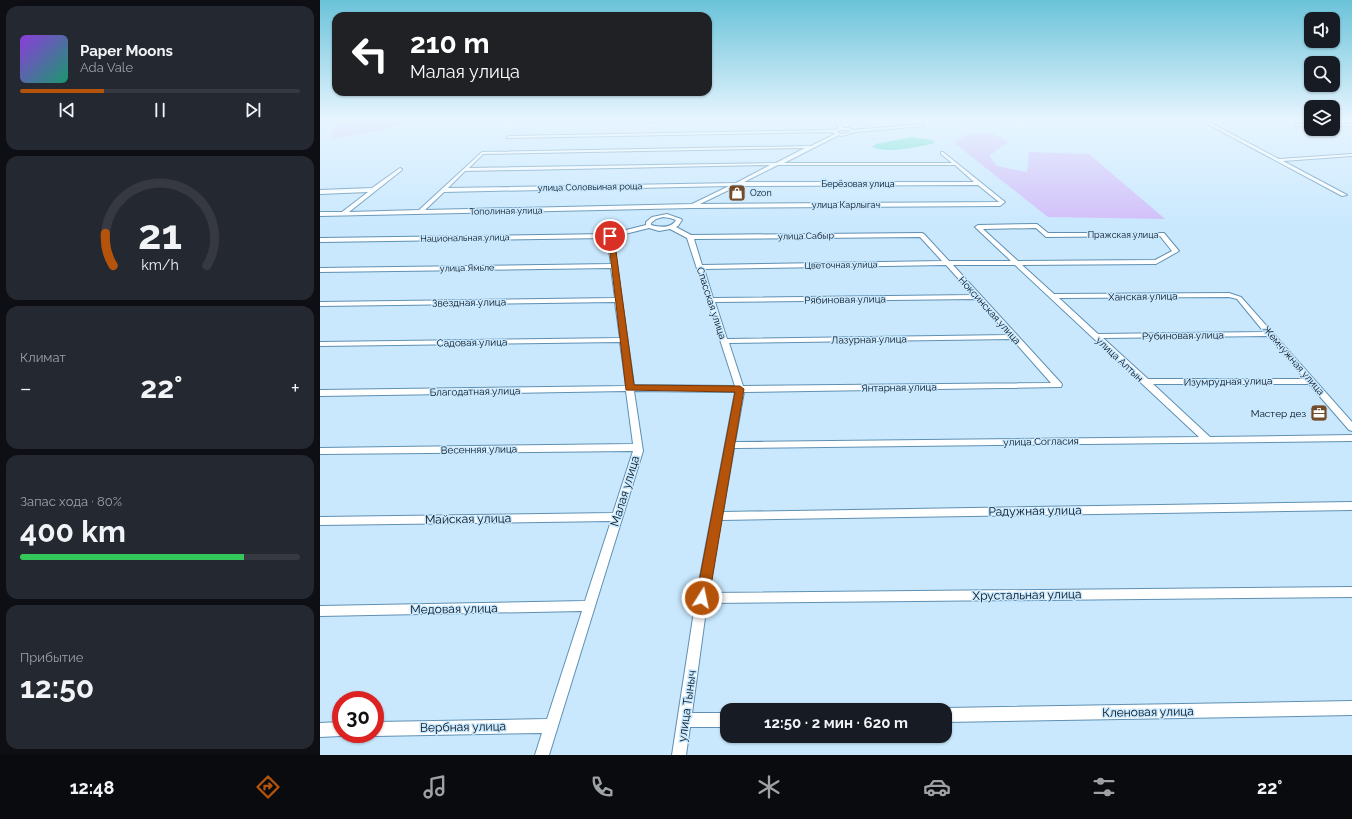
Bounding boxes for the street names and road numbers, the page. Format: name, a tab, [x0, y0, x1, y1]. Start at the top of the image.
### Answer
street label: Берёзовая улица	[821, 179, 895, 189]
street label: улица Соловьиная роща	[538, 181, 642, 193]
street label: улица Карлыгач	[812, 200, 880, 210]
street label: Тополиная улица	[469, 205, 543, 217]
street label: Пражская улица	[1088, 230, 1158, 240]
street label: улица Сабыр	[778, 231, 835, 241]
street label: Национальная улица	[420, 232, 510, 244]
street label: Цветочная улица	[804, 259, 878, 271]
street label: улица Ямьле	[440, 263, 495, 273]
street label: Спасская улица	[695, 266, 728, 341]
street label: Ноксинская улица	[956, 274, 1023, 346]
street label: Ханская улица	[1108, 290, 1178, 303]
street label: Рябиновая улица	[804, 293, 886, 306]
street label: Звёздная улица	[432, 296, 506, 309]
street label: Жемчужная улица	[1261, 324, 1327, 397]
street label: Рубиновая улица	[1142, 329, 1224, 342]
street label: Лазурная улица	[831, 333, 907, 346]
street label: улица Алтын	[1094, 335, 1146, 384]
street label: Садовая улица	[437, 336, 507, 349]
street label: Изумрудная улица	[1183, 375, 1273, 388]
street label: Янтарная улица	[861, 381, 937, 394]
street label: Благодатная улица	[430, 385, 520, 398]
street label: улица Согласия	[1003, 435, 1079, 448]
street label: Весенняя улица	[441, 443, 517, 456]
street label: Малая улица	[608, 454, 642, 528]
street label: Радужная улица	[988, 503, 1082, 519]
street label: Майская улица	[425, 511, 511, 527]
street label: Хрустальная улица	[972, 587, 1082, 603]
street label: Медовая улица	[410, 601, 498, 617]
street label: улица Тыныч	[675, 669, 699, 743]
street label: Кленовая улица	[1102, 704, 1194, 720]
street label: Вербная улица	[420, 719, 506, 735]

